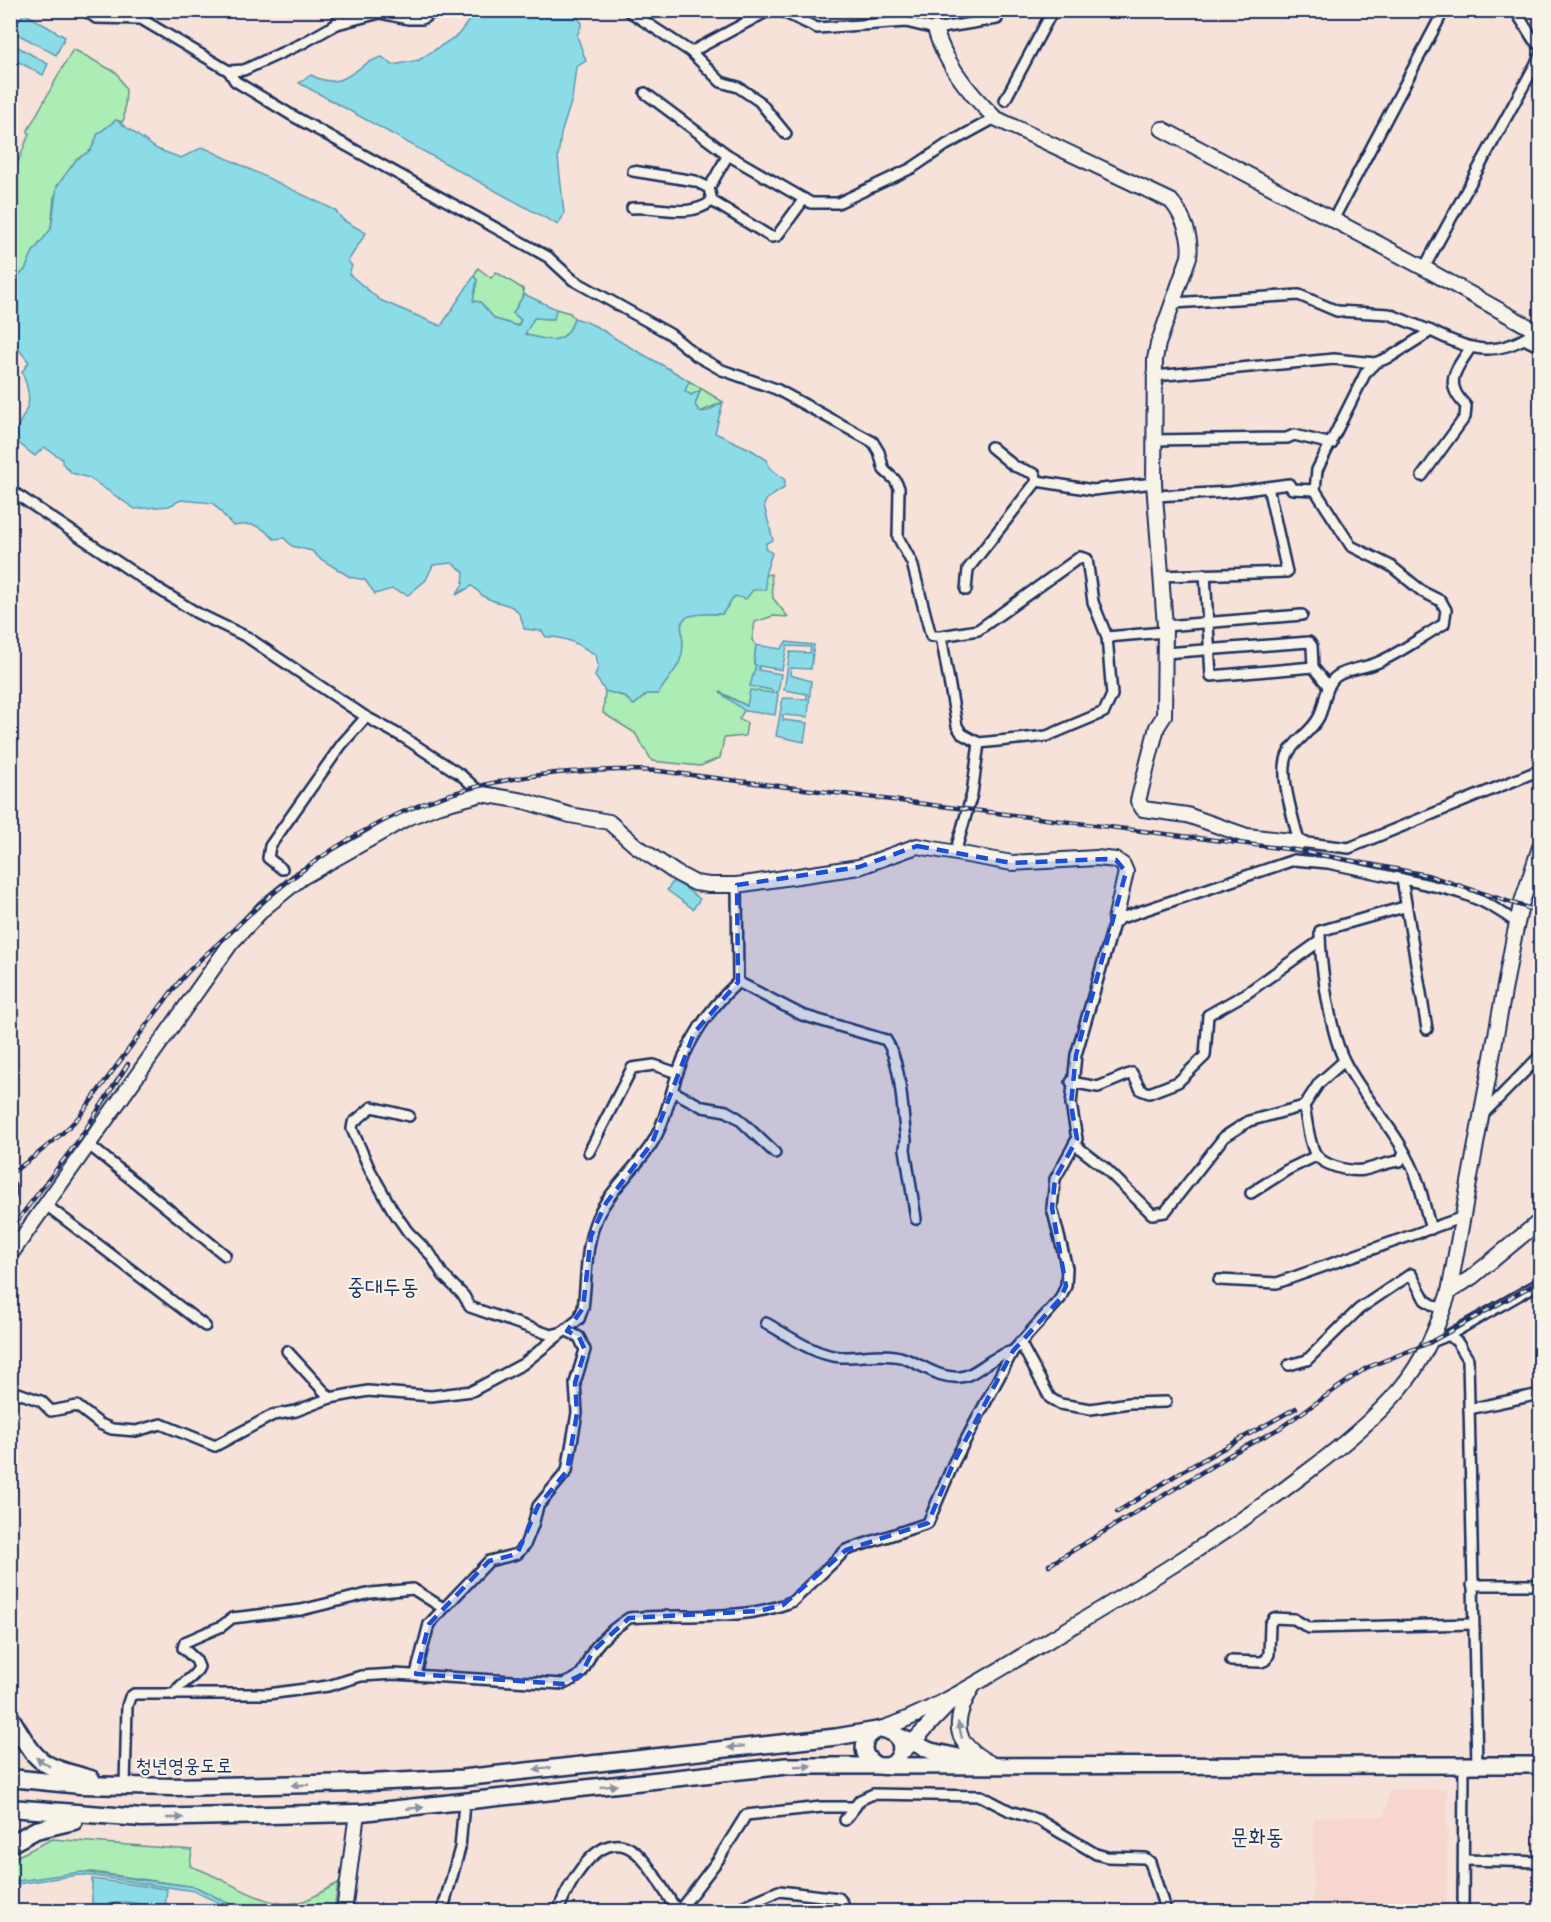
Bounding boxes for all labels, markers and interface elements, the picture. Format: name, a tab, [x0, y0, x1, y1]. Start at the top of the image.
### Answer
district label: 중대두동	[348, 1274, 418, 1305]
one-way arrow	[955, 1720, 964, 1739]
one-way arrow	[727, 1742, 746, 1752]
street label: 청년영웅도로	[136, 1754, 232, 1782]
one-way arrow	[35, 1757, 51, 1768]
one-way arrow	[793, 1761, 812, 1771]
one-way arrow	[533, 1764, 552, 1773]
one-way arrow	[290, 1781, 309, 1790]
one-way arrow	[600, 1781, 619, 1791]
one-way arrow	[406, 1803, 425, 1813]
one-way arrow	[165, 1813, 184, 1823]
district label: 문화동	[1230, 1824, 1284, 1855]

